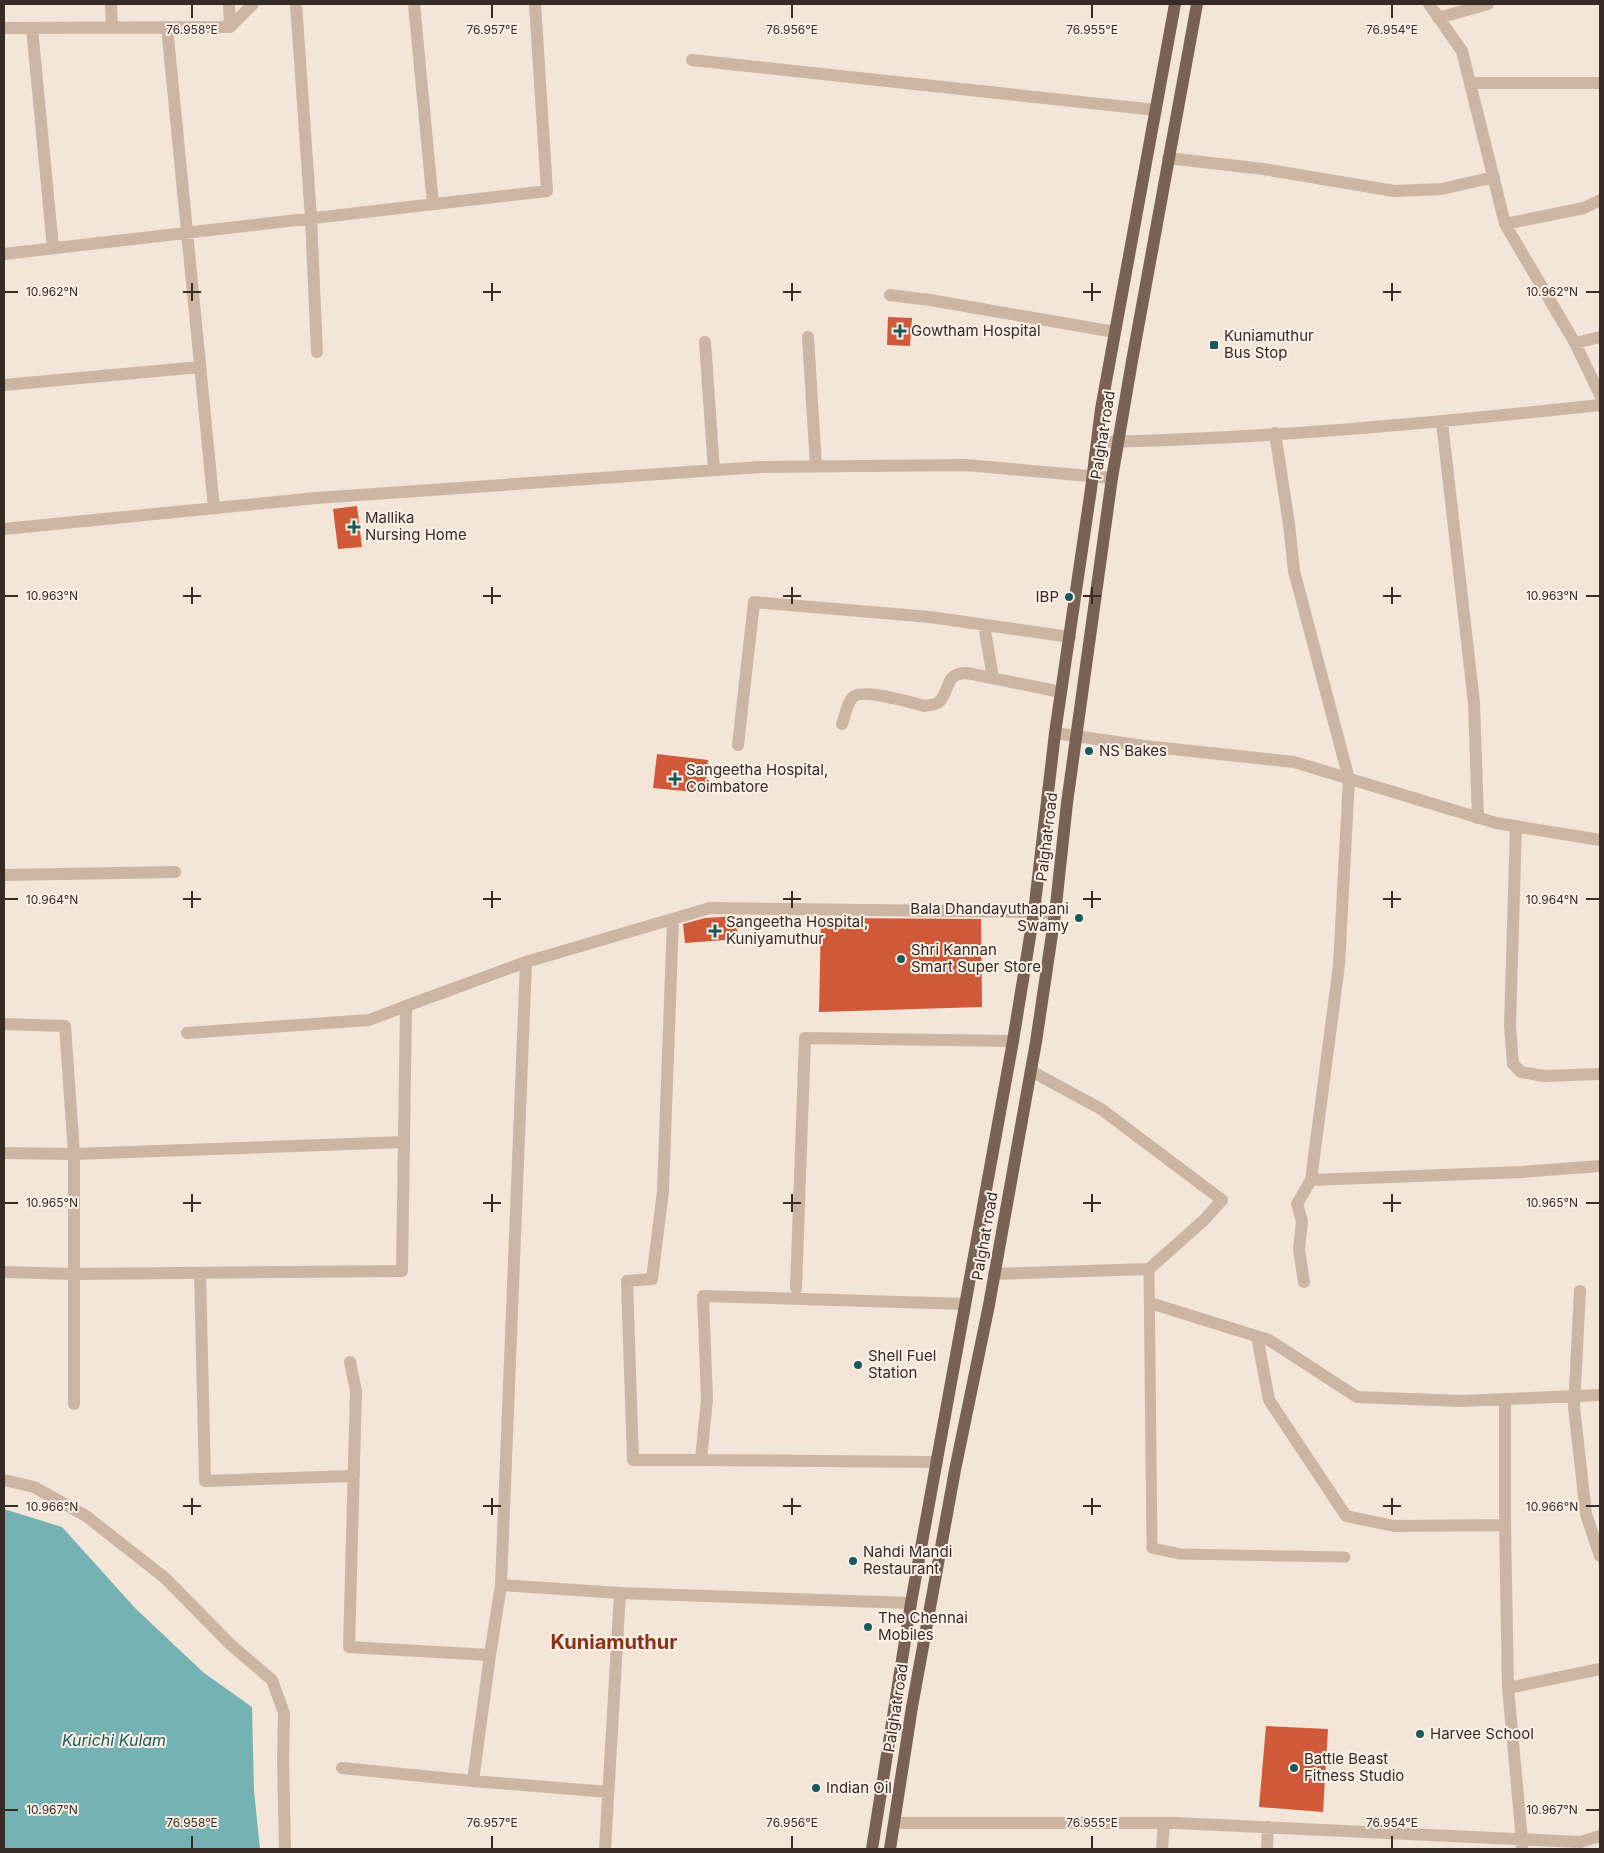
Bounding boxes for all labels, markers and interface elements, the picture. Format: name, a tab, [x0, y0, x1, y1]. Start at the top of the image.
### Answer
text: 76.958°E	[166, 22, 218, 37]
text: 76.957°E	[466, 22, 518, 37]
text: 76.956°E	[766, 22, 818, 37]
text: 76.955°E	[1066, 22, 1118, 37]
text: 76.954°E	[1366, 22, 1418, 37]
text: 10.962°N	[26, 284, 78, 299]
text: 10.962°N	[1526, 284, 1578, 299]
place label: Gowtham Hospital	[911, 321, 1041, 340]
marker: Gowtham Hospital	[893, 324, 907, 338]
place label: Kuniamuthur Bus Stop	[1224, 326, 1314, 362]
marker: Kuniamuthur Bus Stop	[1208, 339, 1220, 351]
street label: Palghat road	[1086, 389, 1119, 481]
place label: Mallika Nursing Home	[365, 508, 467, 544]
marker: Mallika Nursing Home	[347, 520, 361, 534]
place label: IBP	[1036, 587, 1059, 606]
text: 10.963°N	[26, 588, 78, 603]
text: 10.963°N	[1526, 588, 1578, 603]
marker: IBP	[1063, 591, 1075, 603]
place label: NS Bakes	[1099, 741, 1167, 760]
marker: NS Bakes	[1083, 745, 1095, 757]
place label: Sangeetha Hospital, Coimbatore	[686, 760, 828, 796]
marker: Sangeetha Hospital, Coimbatore	[668, 772, 682, 786]
street label: Palghat road	[1032, 791, 1061, 882]
text: 10.964°N	[26, 892, 78, 907]
text: 10.964°N	[1526, 892, 1578, 907]
place label: Bala Dhandayuthapani Swamy	[910, 899, 1070, 935]
place label: Sangeetha Hospital, Kuniyamuthur	[726, 912, 868, 948]
marker: Bala Dhandayuthapani Swamy	[1073, 912, 1085, 924]
marker: Sangeetha Hospital, Kuniyamuthur	[708, 924, 722, 938]
place label: Shri Kannan Smart Super Store	[911, 940, 1041, 976]
marker: Shri Kannan Smart Super Store	[895, 953, 907, 965]
street label: Palghat road	[967, 1190, 1002, 1282]
text: 10.965°N	[26, 1195, 78, 1210]
text: 10.965°N	[1526, 1195, 1578, 1210]
place label: Shell Fuel Station	[868, 1346, 936, 1382]
marker: Shell Fuel Station	[852, 1359, 864, 1371]
text: 10.966°N	[26, 1499, 78, 1514]
text: 10.966°N	[1526, 1499, 1578, 1514]
place label: Nahdi Mandi Restaurant	[863, 1542, 952, 1578]
marker: Nahdi Mandi Restaurant	[847, 1555, 859, 1567]
place label: The Chennai Mobiles	[878, 1608, 968, 1644]
marker: The Chennai Mobiles	[862, 1621, 874, 1633]
district label: Kuniamuthur	[551, 1630, 677, 1654]
street label: Palghat road	[879, 1662, 912, 1754]
place label: Harvee School	[1430, 1724, 1534, 1743]
marker: Harvee School	[1414, 1728, 1426, 1740]
water label: Kurichi Kulam	[62, 1730, 166, 1750]
place label: Battle Beast Fitness Studio	[1304, 1749, 1404, 1785]
marker: Battle Beast Fitness Studio	[1288, 1762, 1300, 1774]
place label: Indian Oil	[826, 1778, 892, 1797]
marker: Indian Oil	[810, 1782, 822, 1794]
text: 10.967°N	[26, 1802, 78, 1817]
text: 10.967°N	[1526, 1802, 1578, 1817]
text: 76.958°E	[166, 1815, 218, 1830]
text: 76.957°E	[466, 1815, 518, 1830]
text: 76.956°E	[766, 1815, 818, 1830]
text: 76.955°E	[1066, 1815, 1118, 1830]
text: 76.954°E	[1366, 1815, 1418, 1830]

